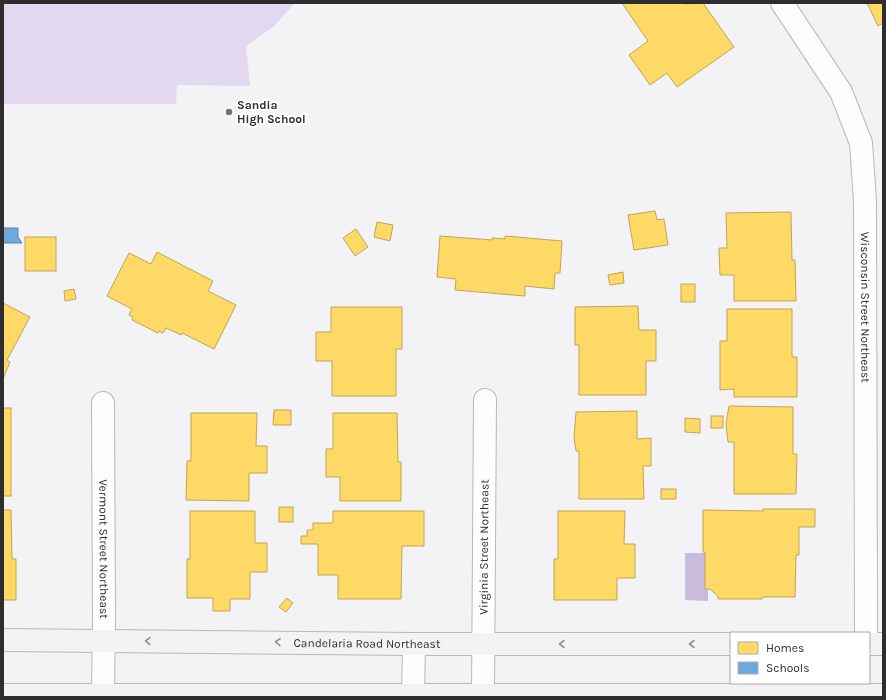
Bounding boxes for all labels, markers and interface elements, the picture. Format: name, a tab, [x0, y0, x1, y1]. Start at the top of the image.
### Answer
place label: Sandia High School	[237, 98, 306, 126]
marker: Sandia High School	[224, 107, 234, 117]
street label: Wisconsin Street Northeast	[858, 232, 872, 383]
street label: Vermont Street Northeast	[96, 479, 111, 619]
street label: Virginia Street Northeast	[477, 479, 491, 615]
legend	[730, 632, 870, 684]
street label: Candelaria Road Northeast	[293, 636, 441, 651]
one-way arrow	[145, 637, 151, 645]
one-way arrow	[275, 638, 281, 646]
one-way arrow	[559, 640, 565, 648]
one-way arrow	[689, 640, 695, 648]
text: Homes	[766, 641, 804, 655]
text: Schools	[766, 661, 809, 675]

